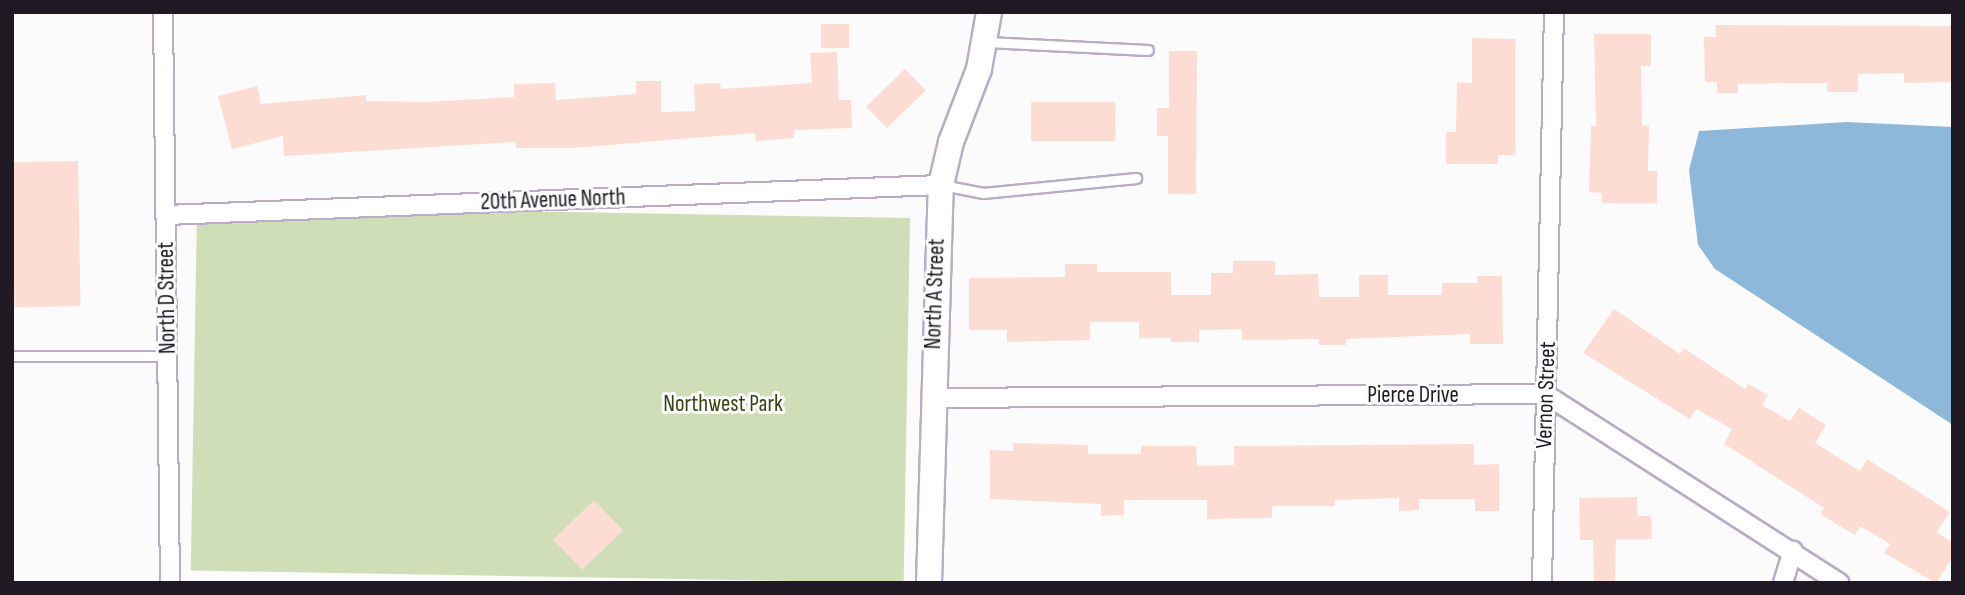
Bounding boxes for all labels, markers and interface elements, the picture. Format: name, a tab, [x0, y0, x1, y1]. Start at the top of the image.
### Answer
street label: 20th Avenue North	[480, 184, 626, 216]
street label: North A Street	[919, 238, 951, 350]
street label: North D Street	[152, 242, 182, 354]
street label: Vernon Street	[1530, 341, 1562, 449]
street label: Pierce Drive	[1367, 381, 1459, 409]
park label: Northwest Park	[663, 390, 783, 418]

